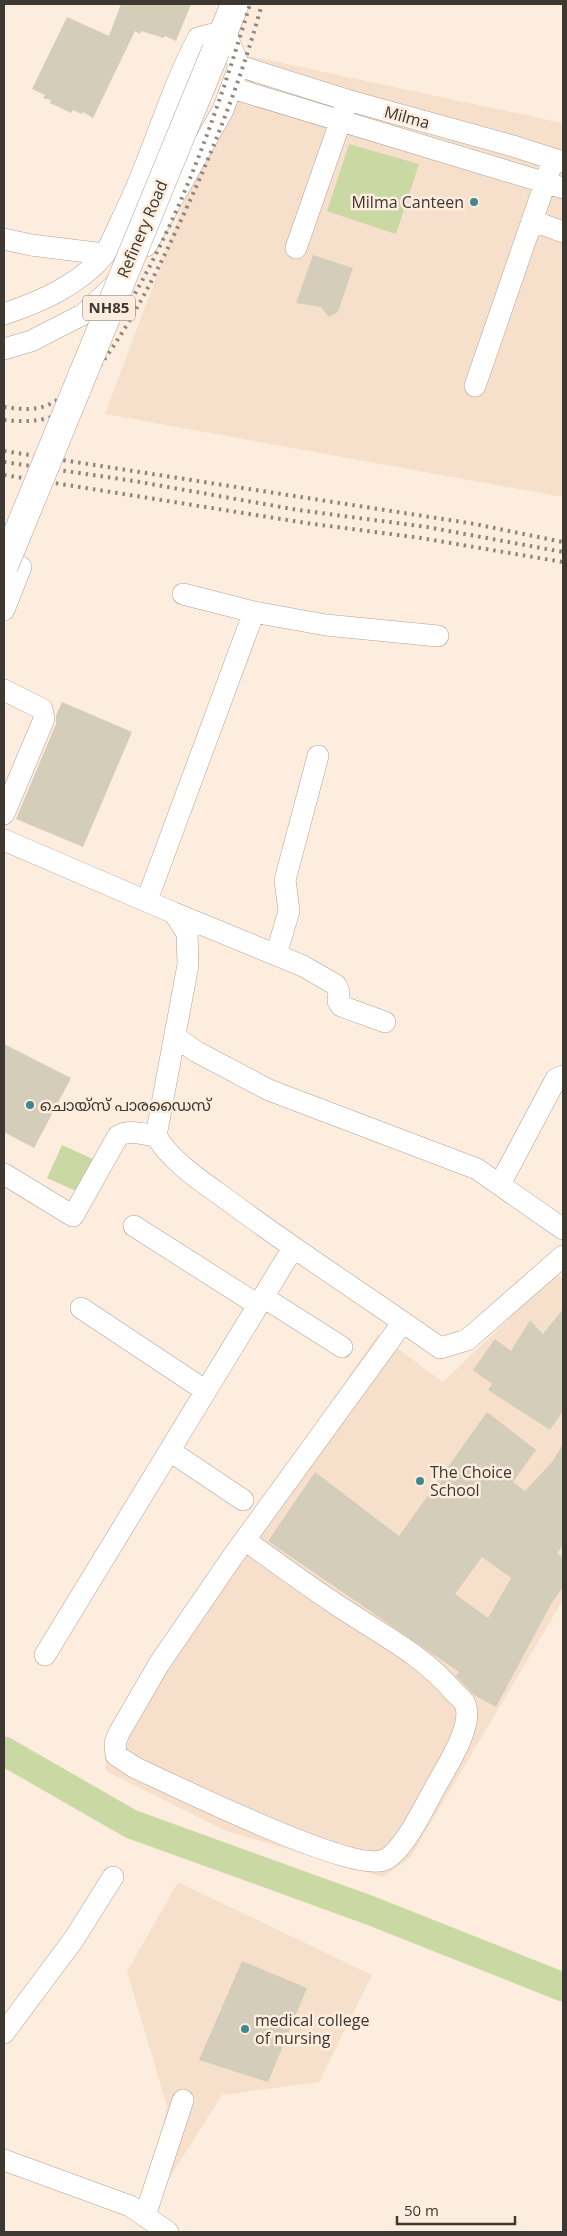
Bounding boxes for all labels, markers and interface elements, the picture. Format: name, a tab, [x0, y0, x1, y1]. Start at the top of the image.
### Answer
street label: Milma	[382, 100, 432, 134]
street label: Refinery Road	[112, 177, 172, 281]
place label: Milma Canteen	[351, 191, 464, 213]
marker: Milma Canteen	[468, 196, 480, 208]
road number: NH85	[83, 296, 135, 320]
place label: ചൊയ്സ് പാരഡൈസ്	[40, 1094, 213, 1116]
marker: ചൊയ്സ് പാരഡൈസ്	[24, 1099, 36, 1111]
place label: The Choice School	[430, 1461, 512, 1501]
marker: The Choice School	[414, 1475, 426, 1487]
place label: medical college of nursing	[255, 2009, 369, 2049]
marker: medical college of nursing	[239, 2023, 251, 2035]
scale bar	[397, 2194, 514, 2226]
text: 50 m	[404, 2200, 439, 2220]

